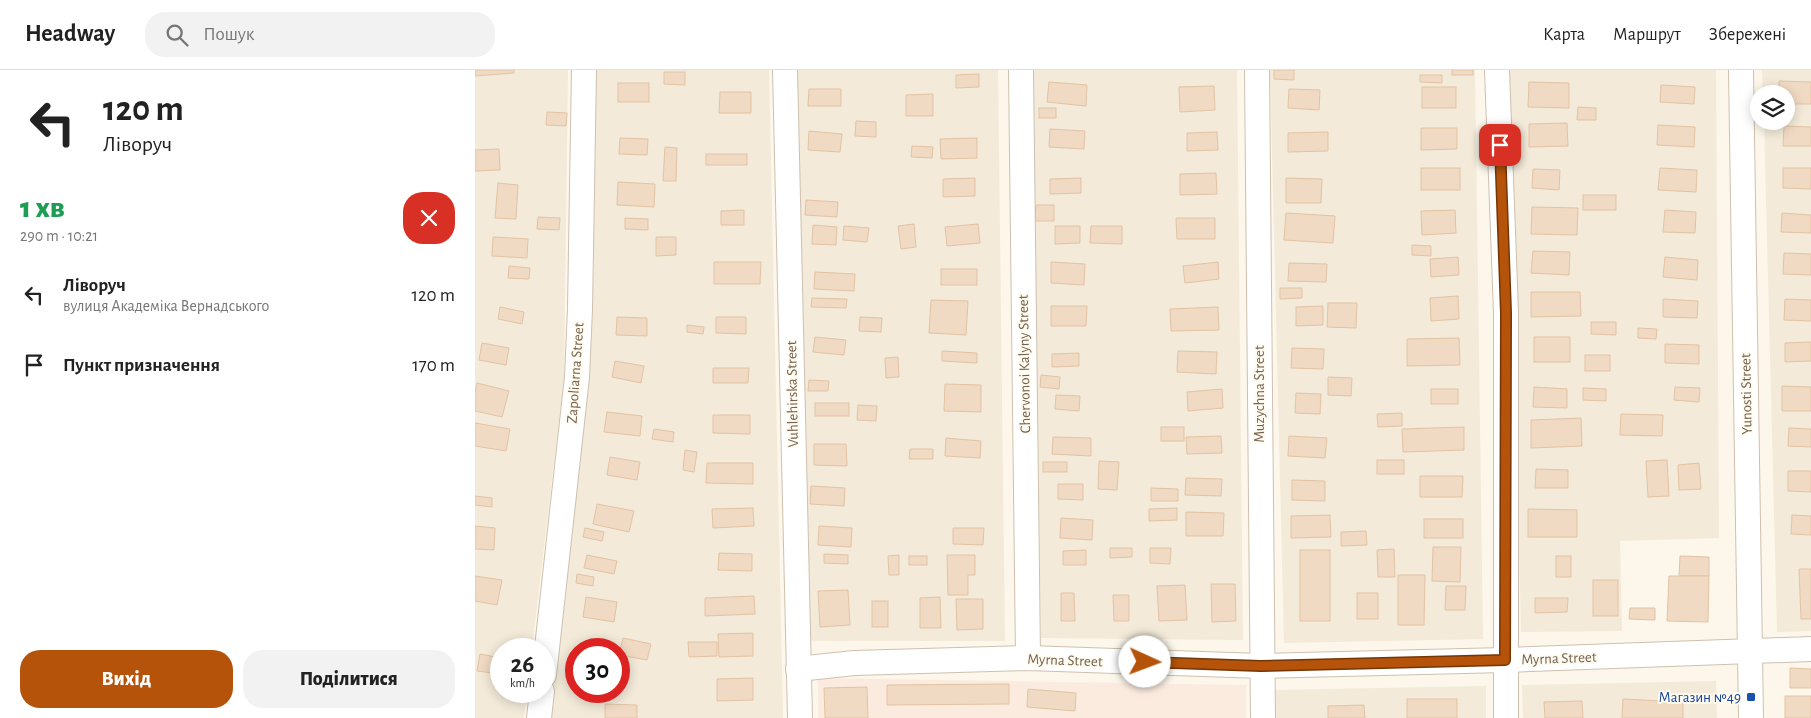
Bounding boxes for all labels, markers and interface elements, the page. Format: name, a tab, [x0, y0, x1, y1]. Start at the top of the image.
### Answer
search box	[145, 12, 495, 57]
icon: search	[163, 21, 191, 49]
text: Headway	[25, 22, 115, 46]
text: Пошук	[203, 25, 255, 44]
text: Карта	[1543, 26, 1585, 44]
text: Маршрут	[1613, 26, 1681, 44]
text: Збережені	[1709, 26, 1786, 44]
map controls	[1750, 85, 1795, 130]
button: layers	[1750, 85, 1795, 130]
icon: left	[20, 90, 85, 155]
text: 120 m	[103, 92, 184, 127]
pin	[1479, 124, 1521, 166]
icon: arrive	[1486, 131, 1514, 159]
text: Ліворуч	[103, 133, 172, 155]
button: close	[403, 192, 455, 244]
text: 1 хв	[20, 193, 65, 223]
text: 290 m · 10:21	[20, 228, 98, 244]
text: Ліворуч	[63, 276, 126, 295]
icon: left	[20, 281, 48, 309]
text: 120 m	[411, 286, 455, 305]
street label: Chervonoi Kalyny Street	[1016, 294, 1033, 434]
text: вулиця Академіка Вернадського	[63, 298, 269, 314]
street label: Zapoliarna Street	[564, 322, 587, 424]
street label: Vuhlehirska Street	[784, 340, 801, 448]
street label: Muzychna Street	[1252, 345, 1267, 443]
icon: arrive	[20, 351, 48, 379]
street label: Yunosti Street	[1738, 353, 1755, 435]
text: Пункт призначення	[63, 356, 220, 375]
text: 170 m	[412, 356, 455, 375]
position arrow	[1118, 635, 1170, 687]
speed limit sign: 30	[565, 638, 630, 703]
button: Вихід	[20, 650, 233, 708]
button: Поділитися	[243, 650, 455, 708]
street label: Myrna Street	[1521, 650, 1597, 667]
text: 26	[511, 652, 534, 677]
street label: Myrna Street	[1027, 652, 1103, 669]
text: km/h	[510, 677, 535, 689]
place label: Магазин №49	[1659, 690, 1741, 705]
marker: Магазин №49	[1745, 691, 1757, 703]

